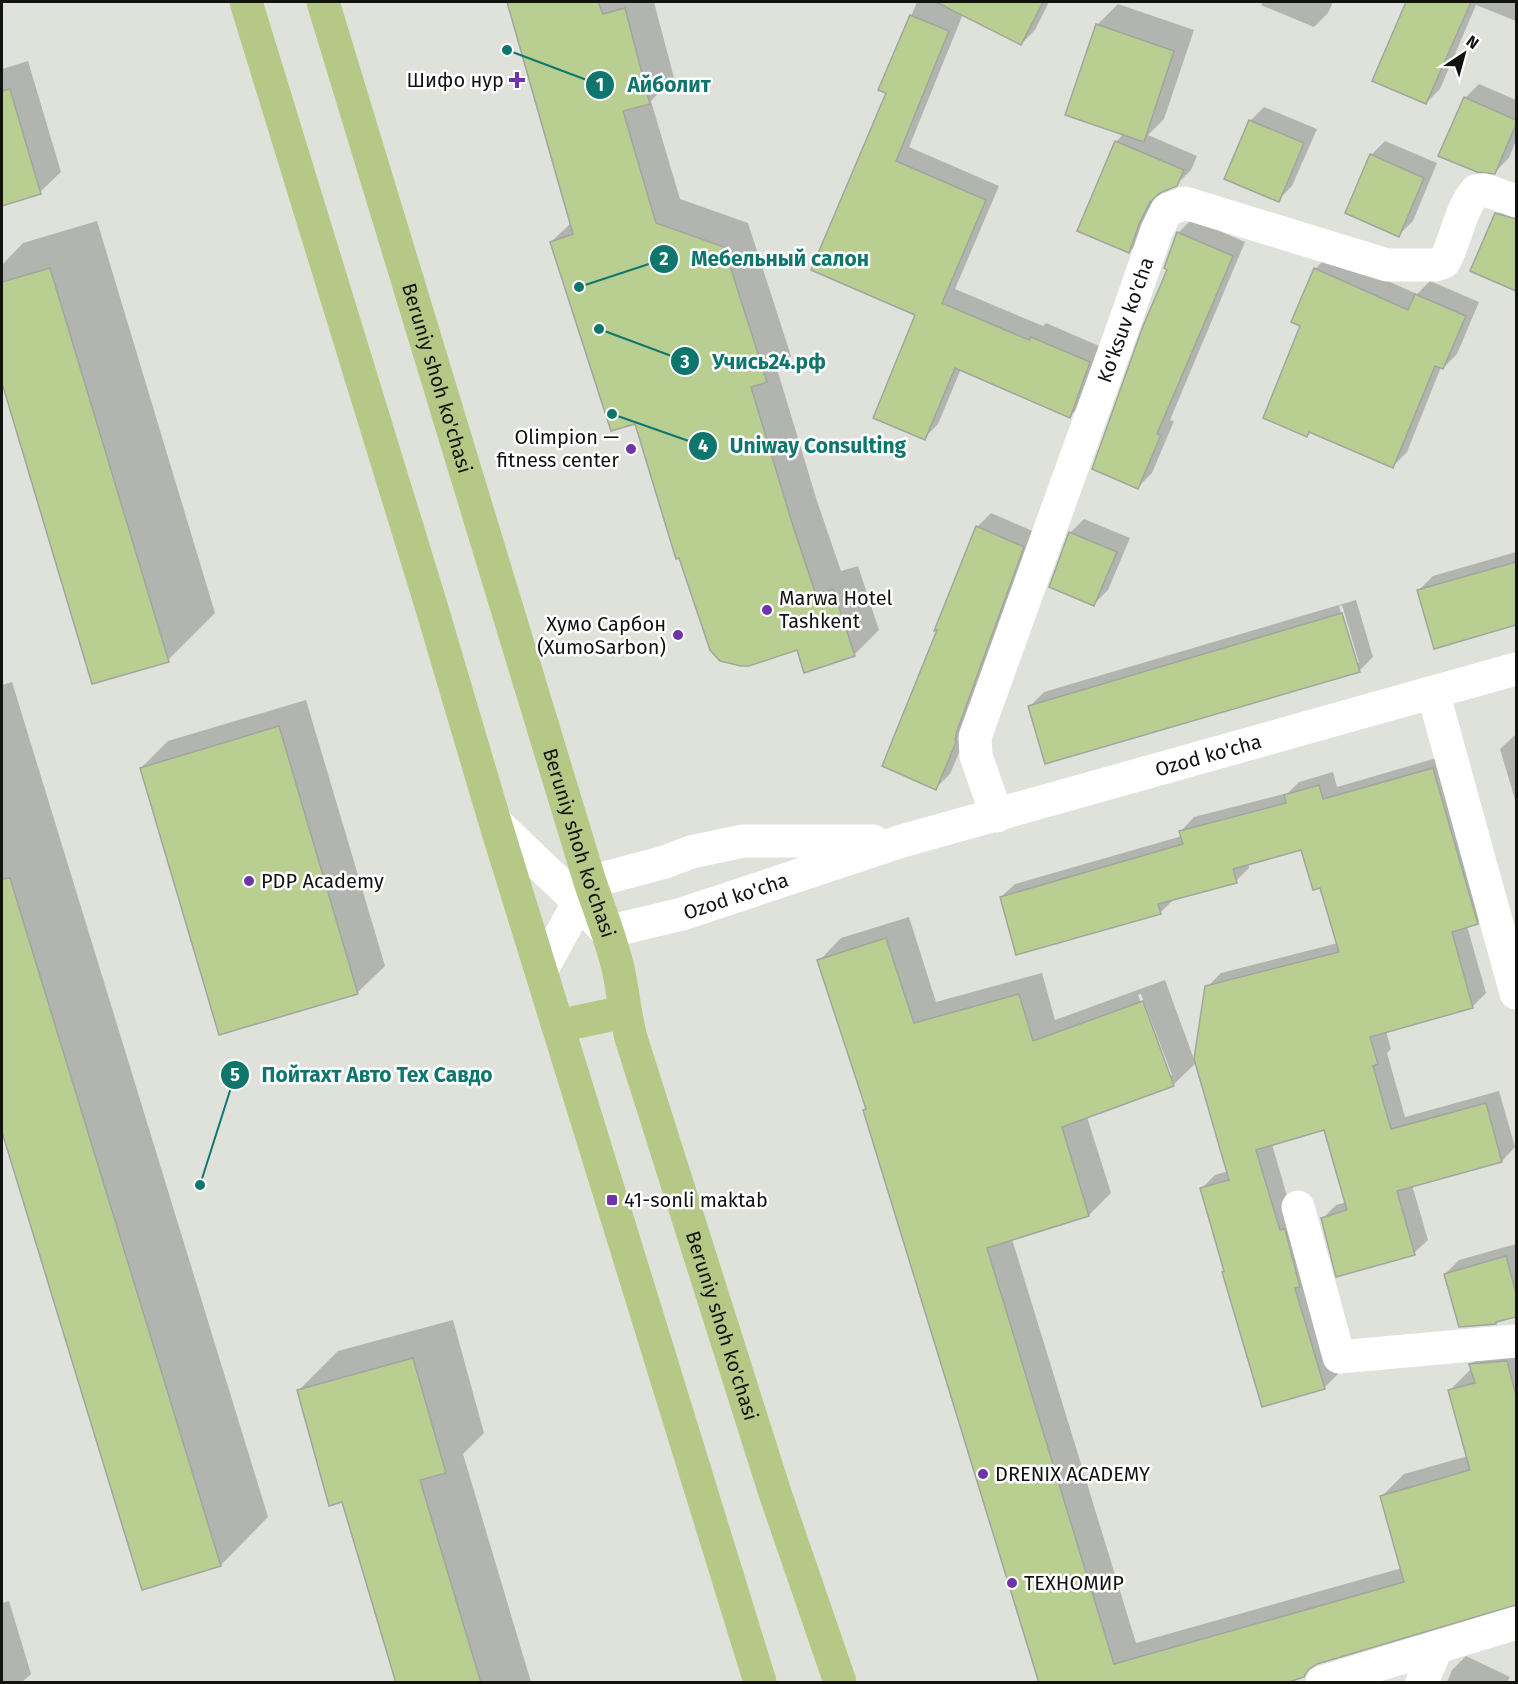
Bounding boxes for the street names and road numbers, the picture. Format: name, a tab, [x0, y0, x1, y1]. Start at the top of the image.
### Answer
street label: Ko'ksuv ko'cha	[1092, 254, 1159, 386]
street label: Beruniy shoh ko'chasi	[397, 280, 477, 476]
street label: Ozod ko'cha	[1152, 729, 1264, 781]
street label: Beruniy shoh ko'chasi	[538, 745, 621, 941]
street label: Ozod ko'cha	[680, 868, 792, 925]
street label: Beruniy shoh ko'chasi	[681, 1228, 763, 1423]

